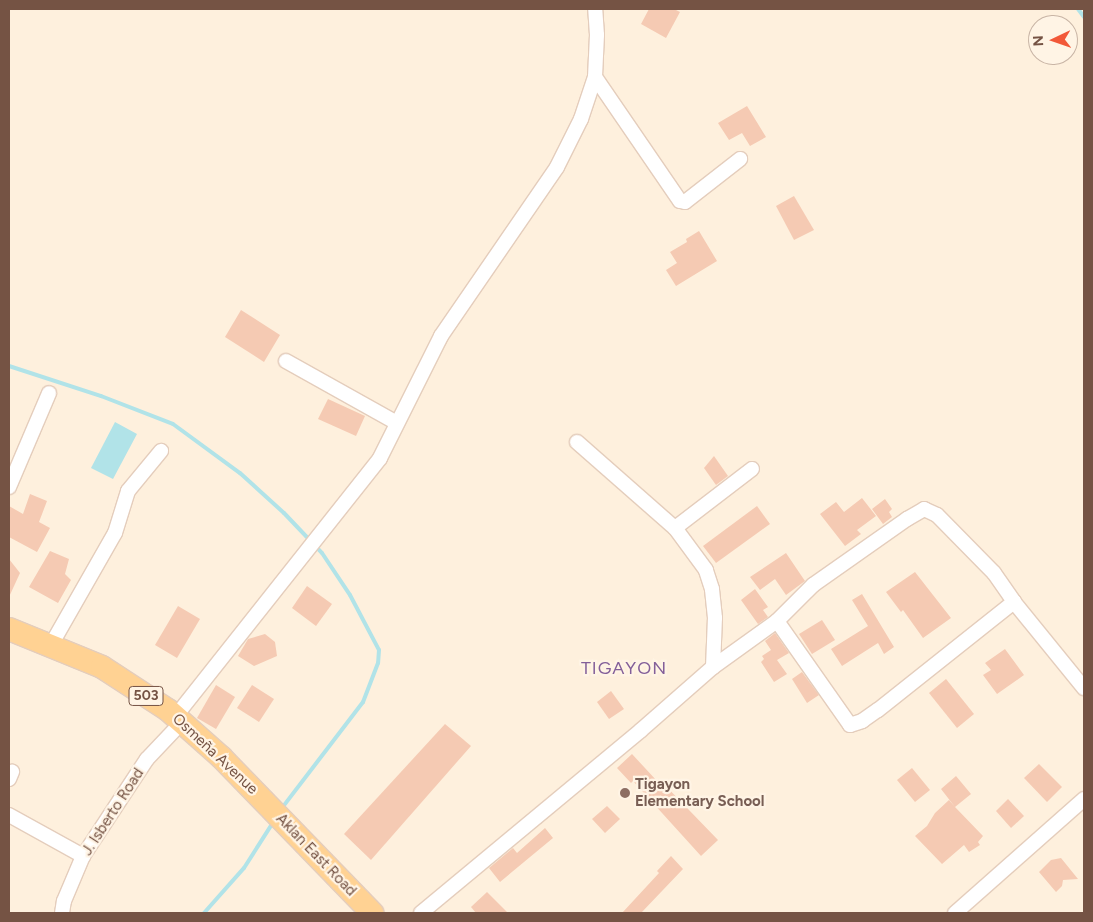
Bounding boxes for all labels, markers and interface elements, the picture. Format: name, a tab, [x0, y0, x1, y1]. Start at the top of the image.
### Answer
north arrow	[1028, 15, 1078, 65]
text: N	[1030, 35, 1047, 47]
district label: TIGAYON	[580, 657, 668, 679]
road number: 503	[128, 684, 164, 708]
street label: Osmeña Avenue	[169, 710, 261, 798]
street label: J. Isberto Road	[78, 765, 148, 859]
place label: Tigayon Elementary School	[635, 775, 764, 810]
marker: Tigayon Elementary School	[619, 787, 631, 799]
street label: Aklan East Road	[272, 810, 360, 900]

